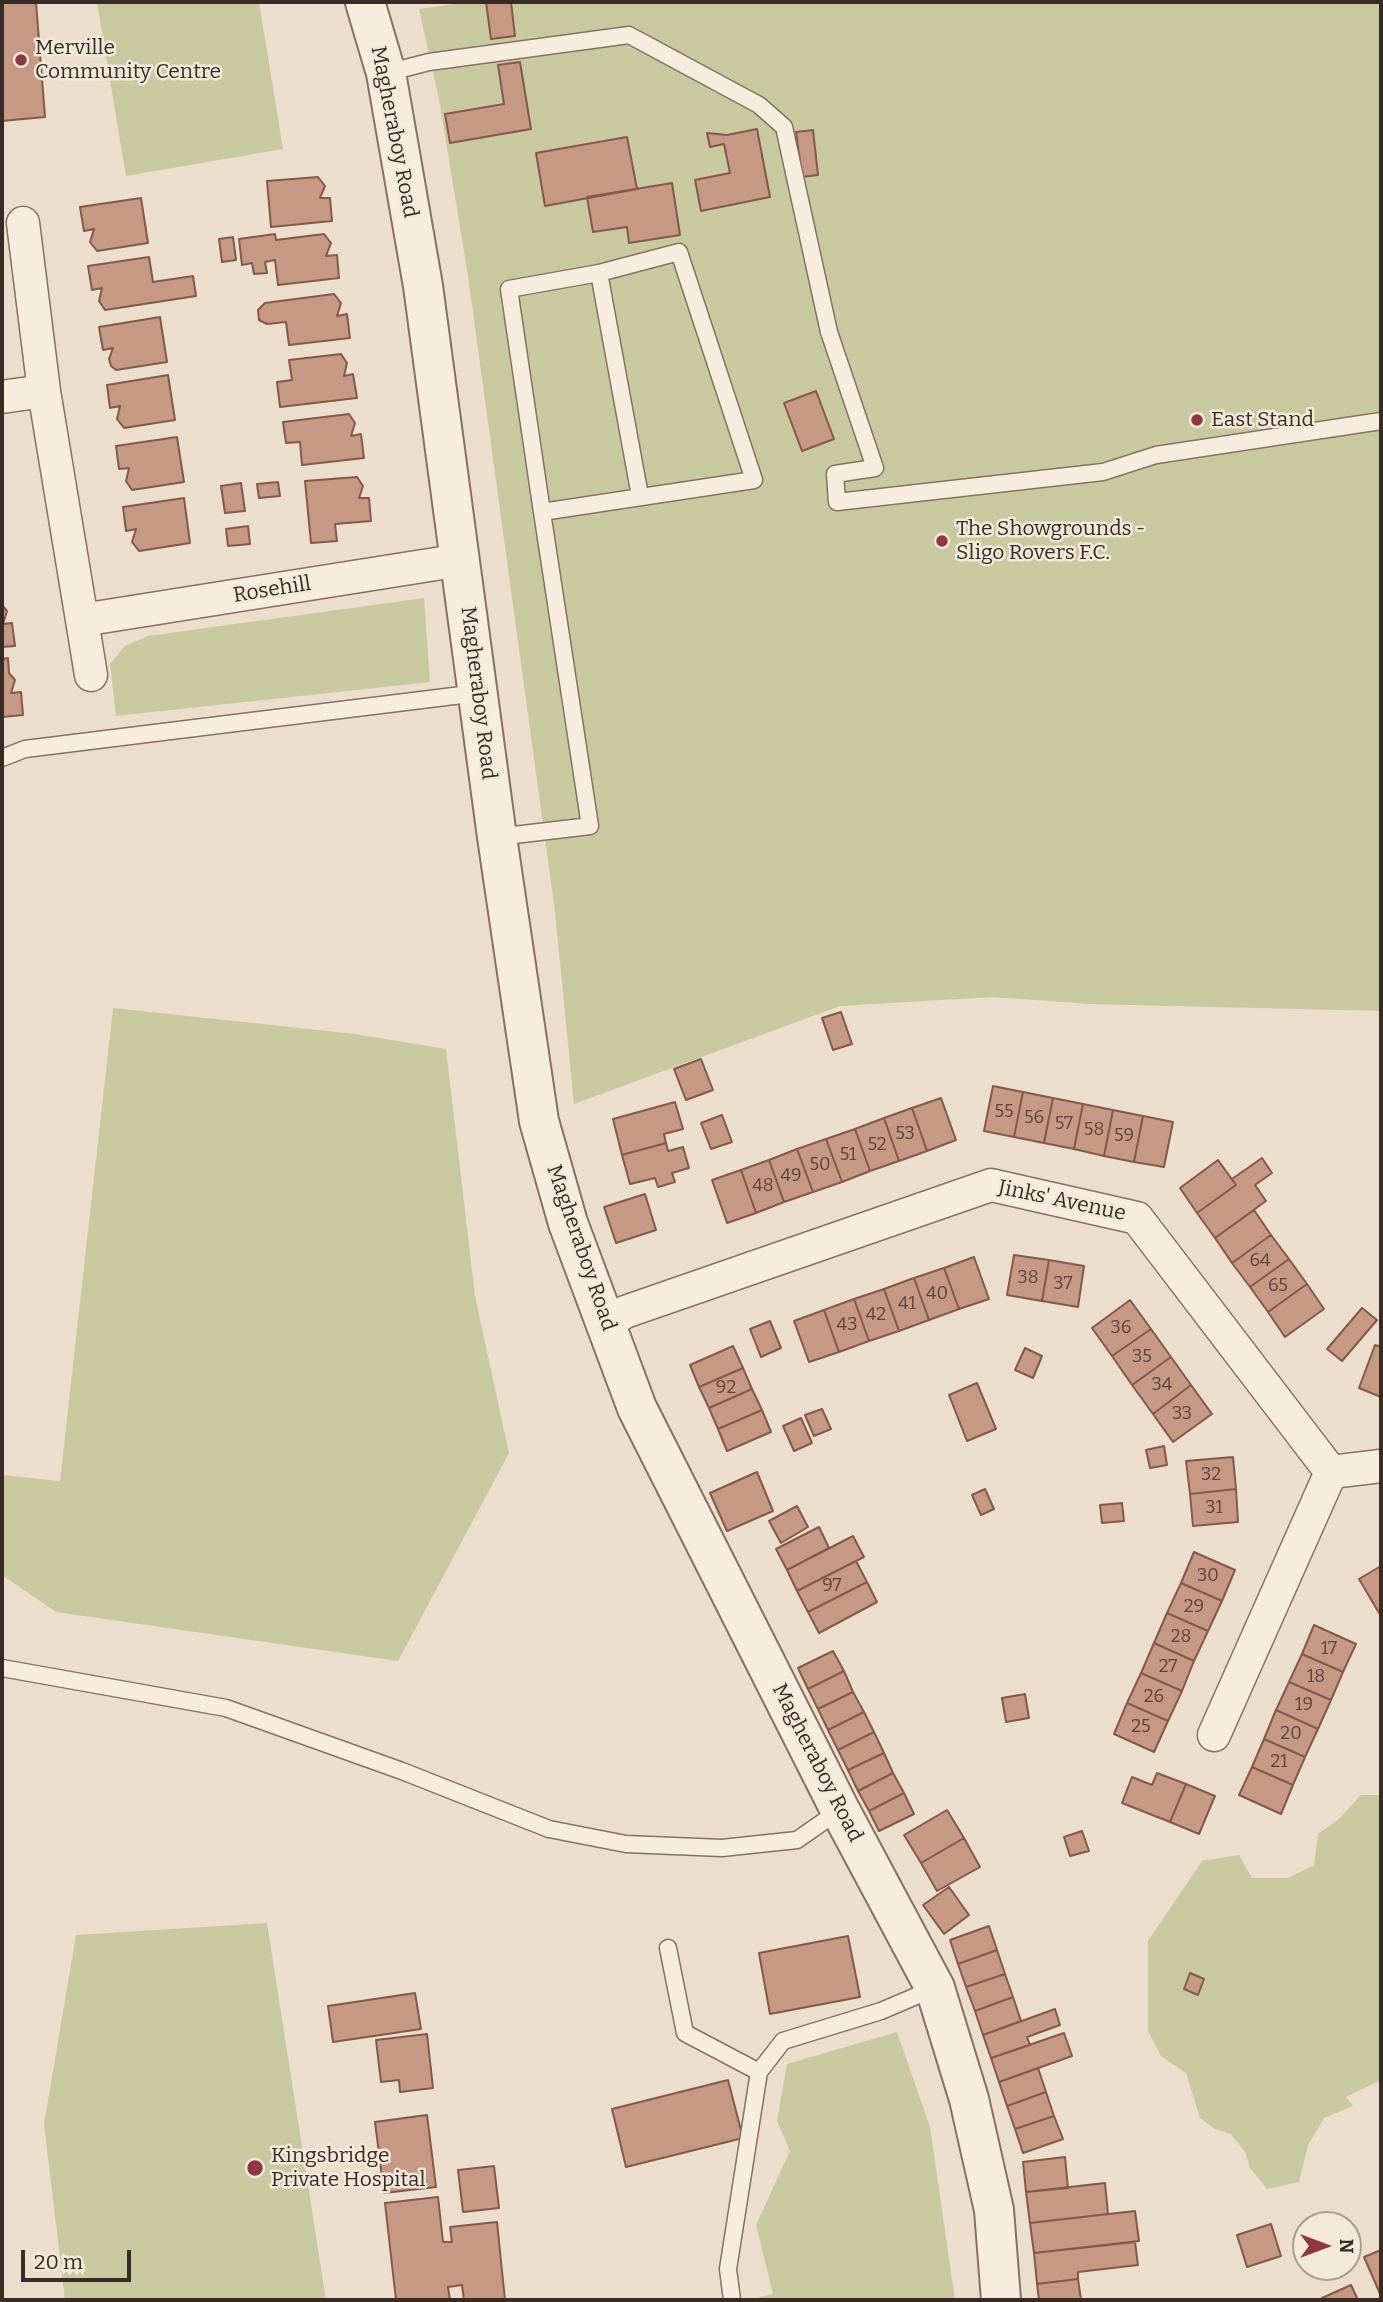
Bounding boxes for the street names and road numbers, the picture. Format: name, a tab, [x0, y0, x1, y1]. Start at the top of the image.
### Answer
street label: Magheraboy Road	[365, 44, 423, 220]
street label: Rosehill	[231, 571, 313, 609]
street label: Magheraboy Road	[455, 605, 501, 781]
street label: Magheraboy Road	[541, 1161, 621, 1335]
street label: Jinks' Avenue	[996, 1175, 1128, 1227]
street label: Magheraboy Road	[766, 1680, 868, 1846]

